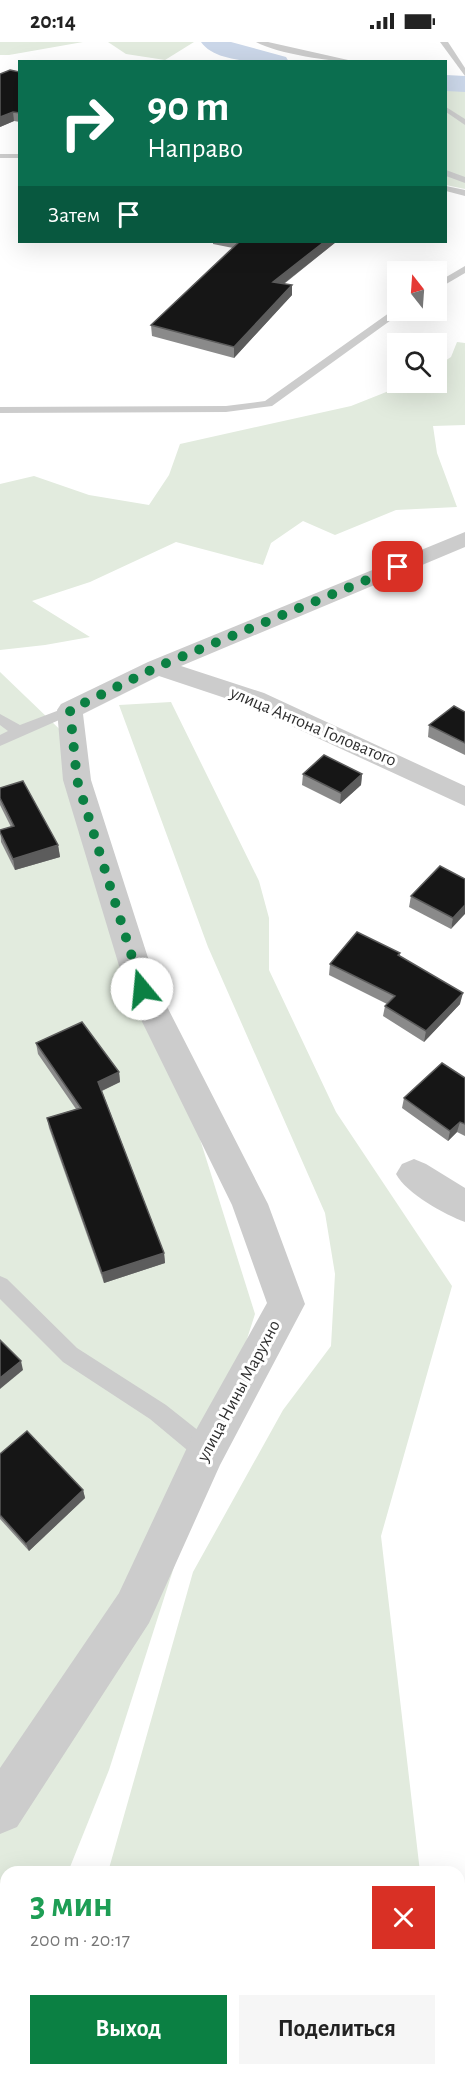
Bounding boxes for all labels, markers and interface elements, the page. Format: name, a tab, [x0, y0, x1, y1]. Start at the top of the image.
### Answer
text: 20:14	[30, 10, 76, 32]
icon: right	[48, 84, 126, 162]
text: 90 m	[147, 86, 229, 128]
text: Направо	[147, 135, 243, 162]
icon: arrive	[112, 198, 145, 231]
text: Затем	[48, 204, 100, 226]
north arrow	[387, 261, 447, 321]
map controls	[387, 261, 447, 393]
button: search	[387, 333, 447, 393]
pin	[372, 541, 423, 592]
icon: arrive	[381, 550, 414, 583]
street label: улица Антона Головатого	[226, 683, 399, 770]
position arrow	[110, 957, 174, 1021]
street label: улица Нины Марухно	[194, 1317, 284, 1465]
button: close	[372, 1886, 435, 1949]
text: 3 мин	[30, 1887, 113, 1923]
text: 200 m · 20:17	[30, 1930, 130, 1950]
button: Выход	[30, 1995, 227, 2064]
button: Поделиться	[239, 1995, 435, 2064]

